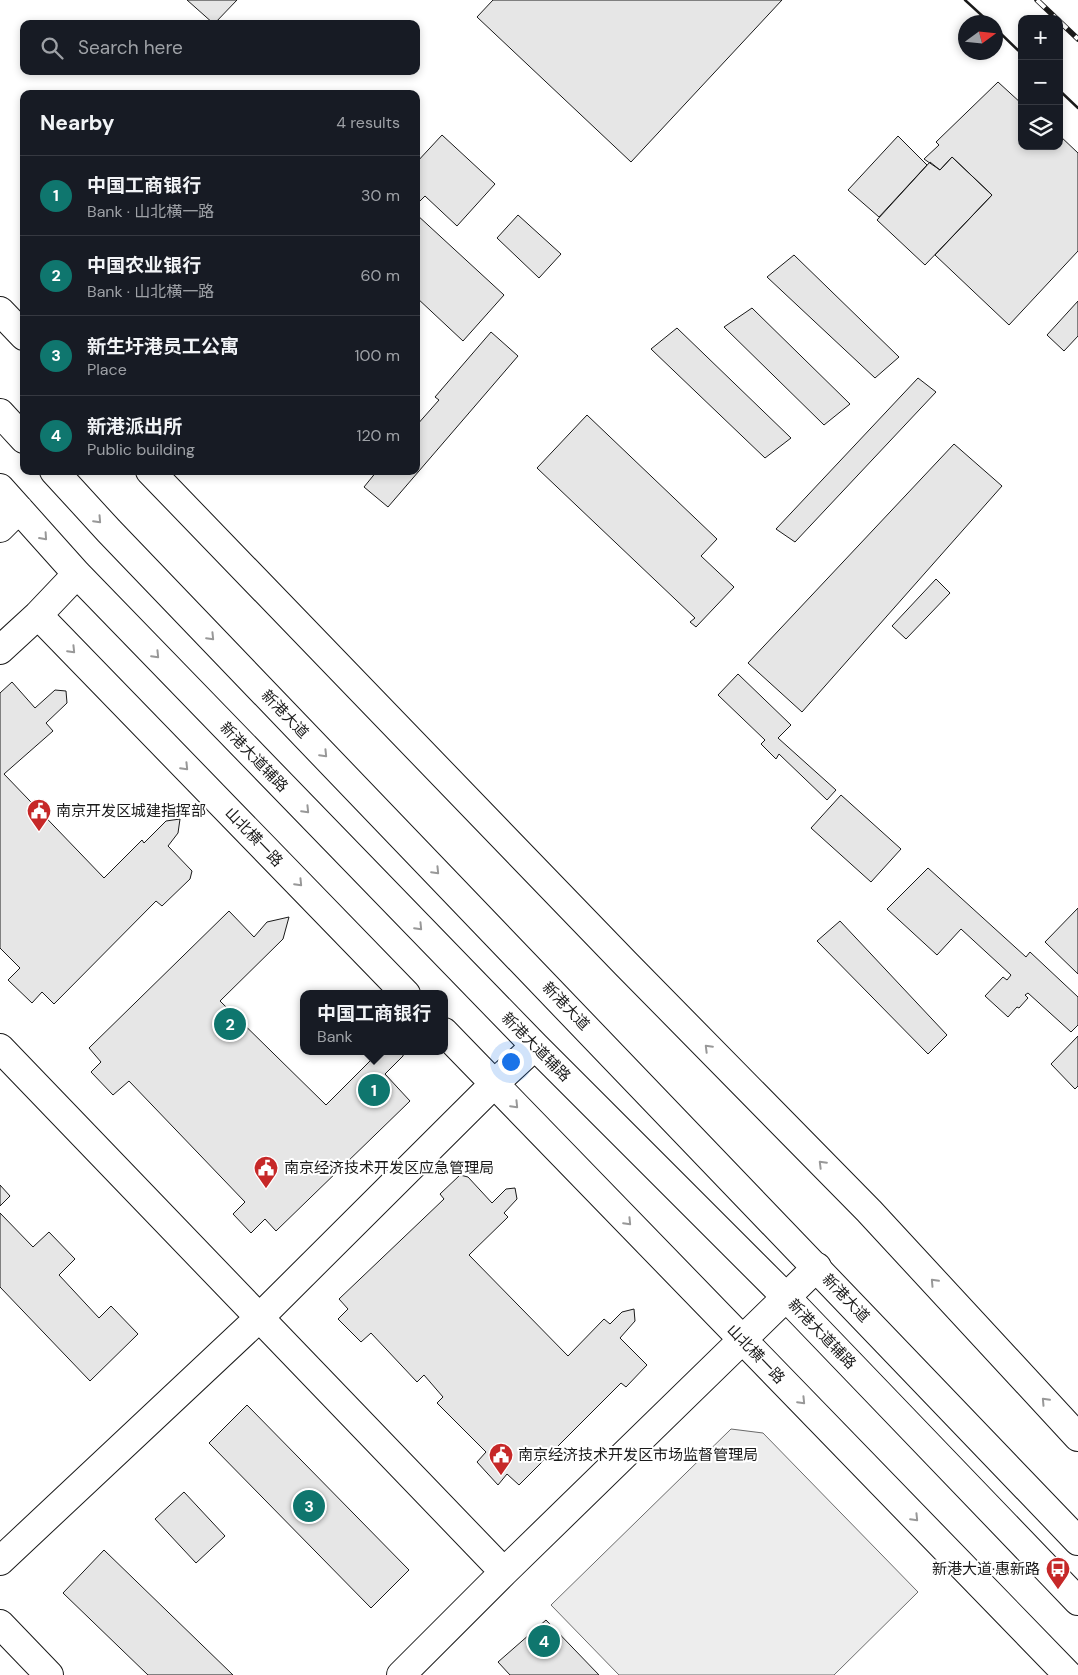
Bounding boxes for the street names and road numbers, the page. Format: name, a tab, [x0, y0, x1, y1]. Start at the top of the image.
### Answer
street label: 新港大道	[257, 685, 313, 743]
street label: 新港大道辅路	[216, 718, 292, 796]
street label: 山北横一路	[221, 803, 287, 871]
street label: 新港大道	[538, 977, 594, 1035]
street label: 新港大道辅路	[497, 1008, 575, 1086]
street label: 新港大道	[818, 1269, 874, 1327]
street label: 新港大道辅路	[784, 1295, 860, 1373]
street label: 山北横一路	[723, 1320, 789, 1388]

